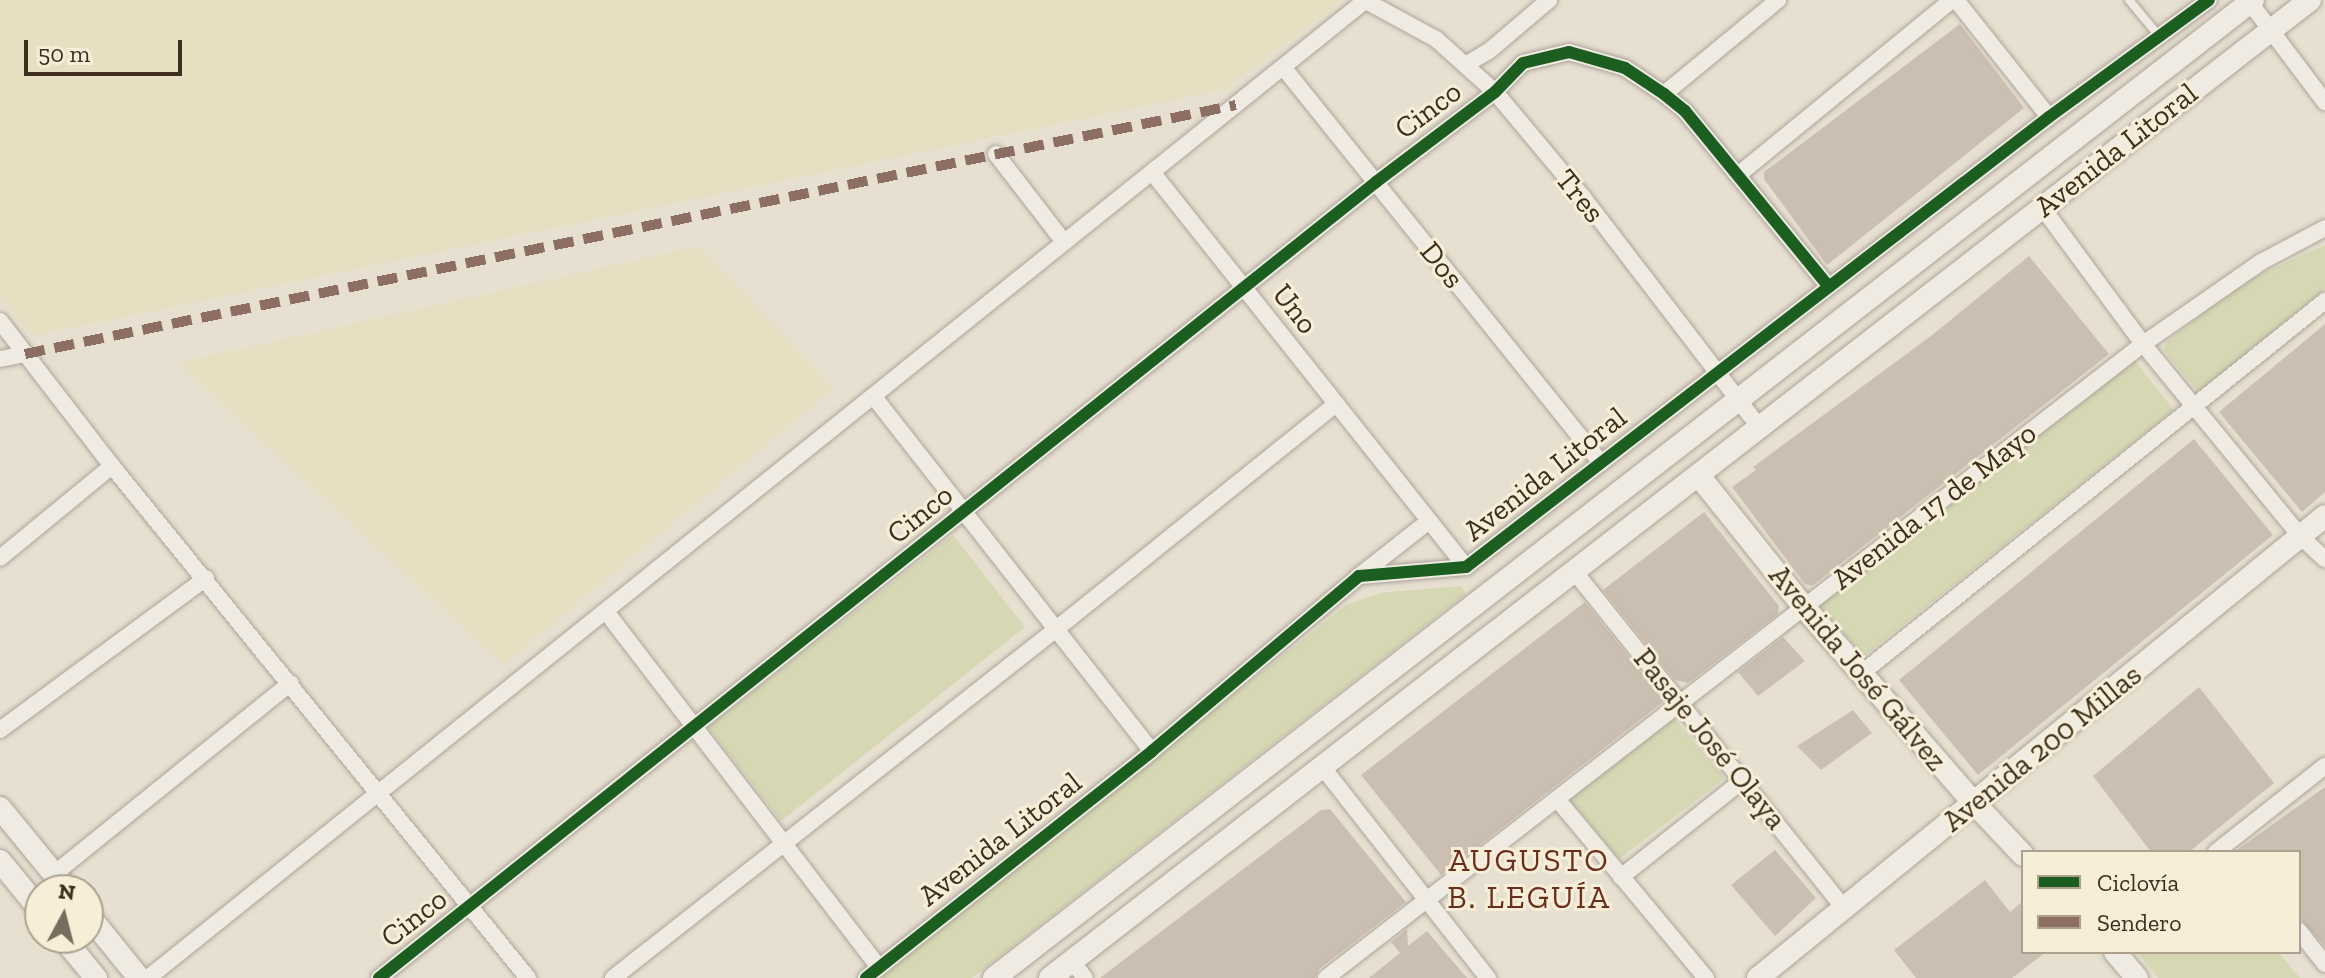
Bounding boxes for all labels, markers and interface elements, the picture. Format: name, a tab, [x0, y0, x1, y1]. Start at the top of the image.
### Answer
scale bar	[28, 24, 186, 74]
text: 50 m	[38, 39, 90, 68]
street label: Cinco	[1388, 73, 1468, 147]
street label: Avenida Litoral	[2027, 75, 2205, 225]
street label: Tres	[1548, 162, 1612, 230]
street label: Dos	[1412, 234, 1472, 296]
street label: Uno	[1264, 277, 1326, 341]
street label: Avenida Litoral	[1456, 399, 1634, 549]
street label: Avenida 17 de Mayo	[1824, 415, 2044, 597]
street label: Cinco	[880, 477, 960, 551]
street label: Avenida José Gálvez	[1761, 558, 1955, 778]
street label: Pasaje José Olaya	[1626, 641, 1794, 837]
street label: Avenida 200 Millas	[1935, 657, 2149, 839]
street label: Avenida Litoral	[911, 764, 1089, 914]
district label: AUGUSTO B. LEGUÍA	[1447, 842, 1611, 917]
legend	[2021, 850, 2301, 954]
text: Ciclovía	[2097, 868, 2179, 897]
north arrow	[24, 874, 104, 954]
text: N	[57, 877, 77, 906]
street label: Cinco	[374, 881, 454, 955]
text: Sendero	[2097, 908, 2182, 937]

